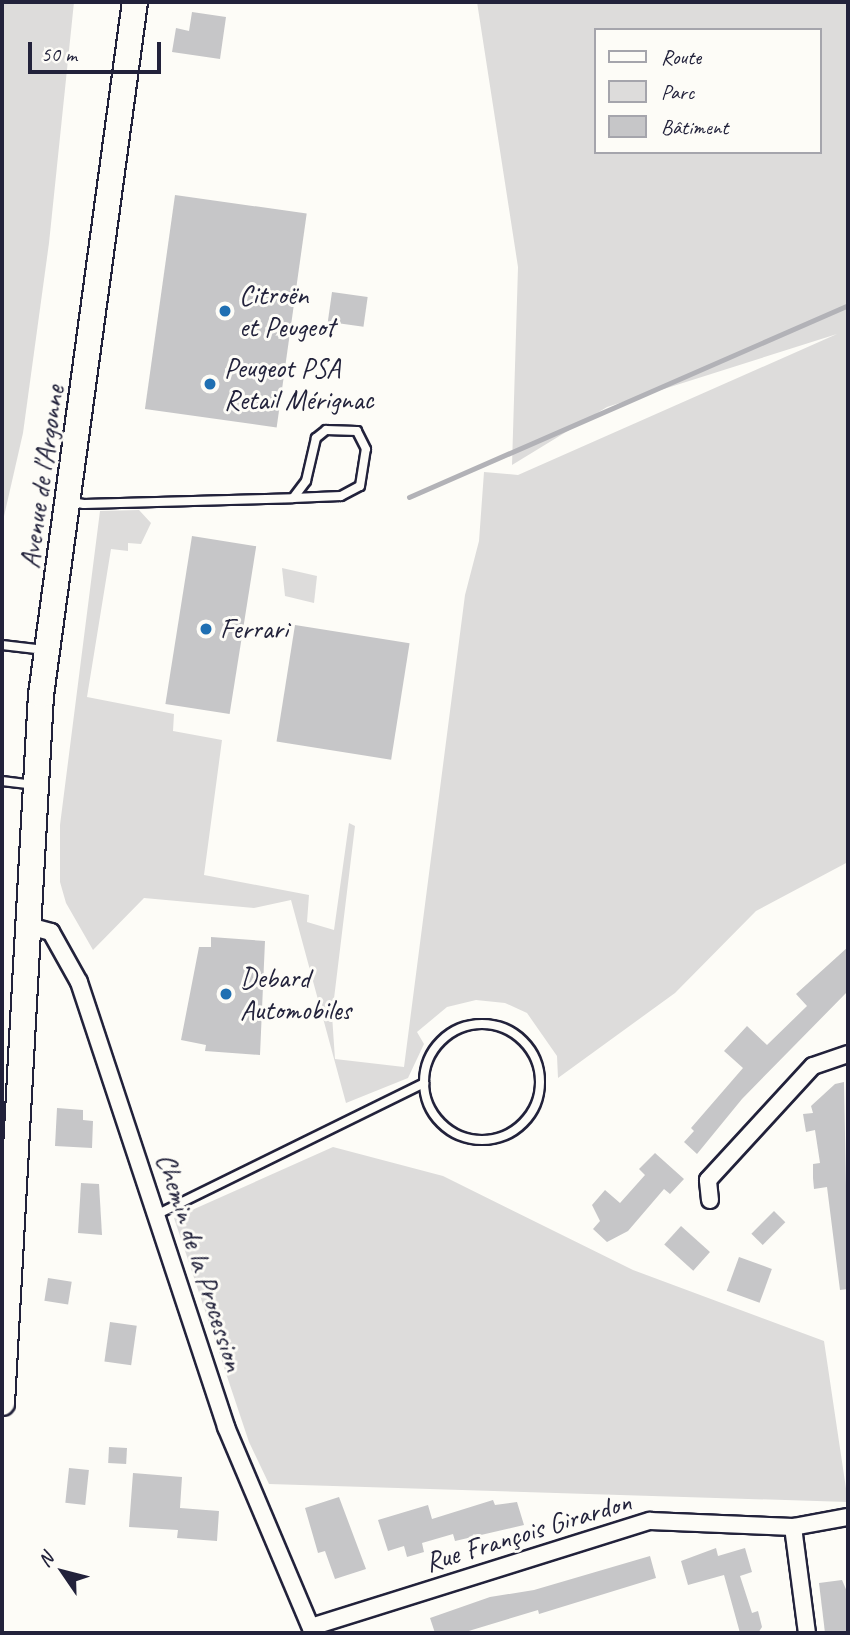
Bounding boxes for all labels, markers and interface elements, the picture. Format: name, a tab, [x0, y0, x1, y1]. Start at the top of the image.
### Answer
scale bar	[32, 28, 164, 72]
legend	[594, 28, 822, 154]
text: 50 m	[41, 41, 77, 67]
text: Route	[661, 44, 701, 70]
text: Parc	[661, 79, 694, 105]
text: Bâtiment	[661, 114, 728, 140]
place label: Citroën et Peugeot	[239, 278, 334, 344]
marker: Citroën et Peugeot	[217, 303, 233, 319]
place label: Peugeot PSA Retail Mérignac	[224, 351, 374, 417]
marker: Peugeot PSA Retail Mérignac	[202, 376, 218, 392]
street label: Avenue de l'Argonne	[13, 384, 71, 570]
place label: Ferrari	[220, 612, 288, 646]
marker: Ferrari	[198, 621, 214, 637]
place label: Debard Automobiles	[240, 961, 351, 1027]
marker: Debard Automobiles	[218, 986, 234, 1002]
street label: Chemin de la Procession	[149, 1149, 251, 1375]
street label: Rue François Girardon	[421, 1485, 635, 1579]
north arrow	[28, 1537, 98, 1607]
text: N	[33, 1548, 59, 1572]

